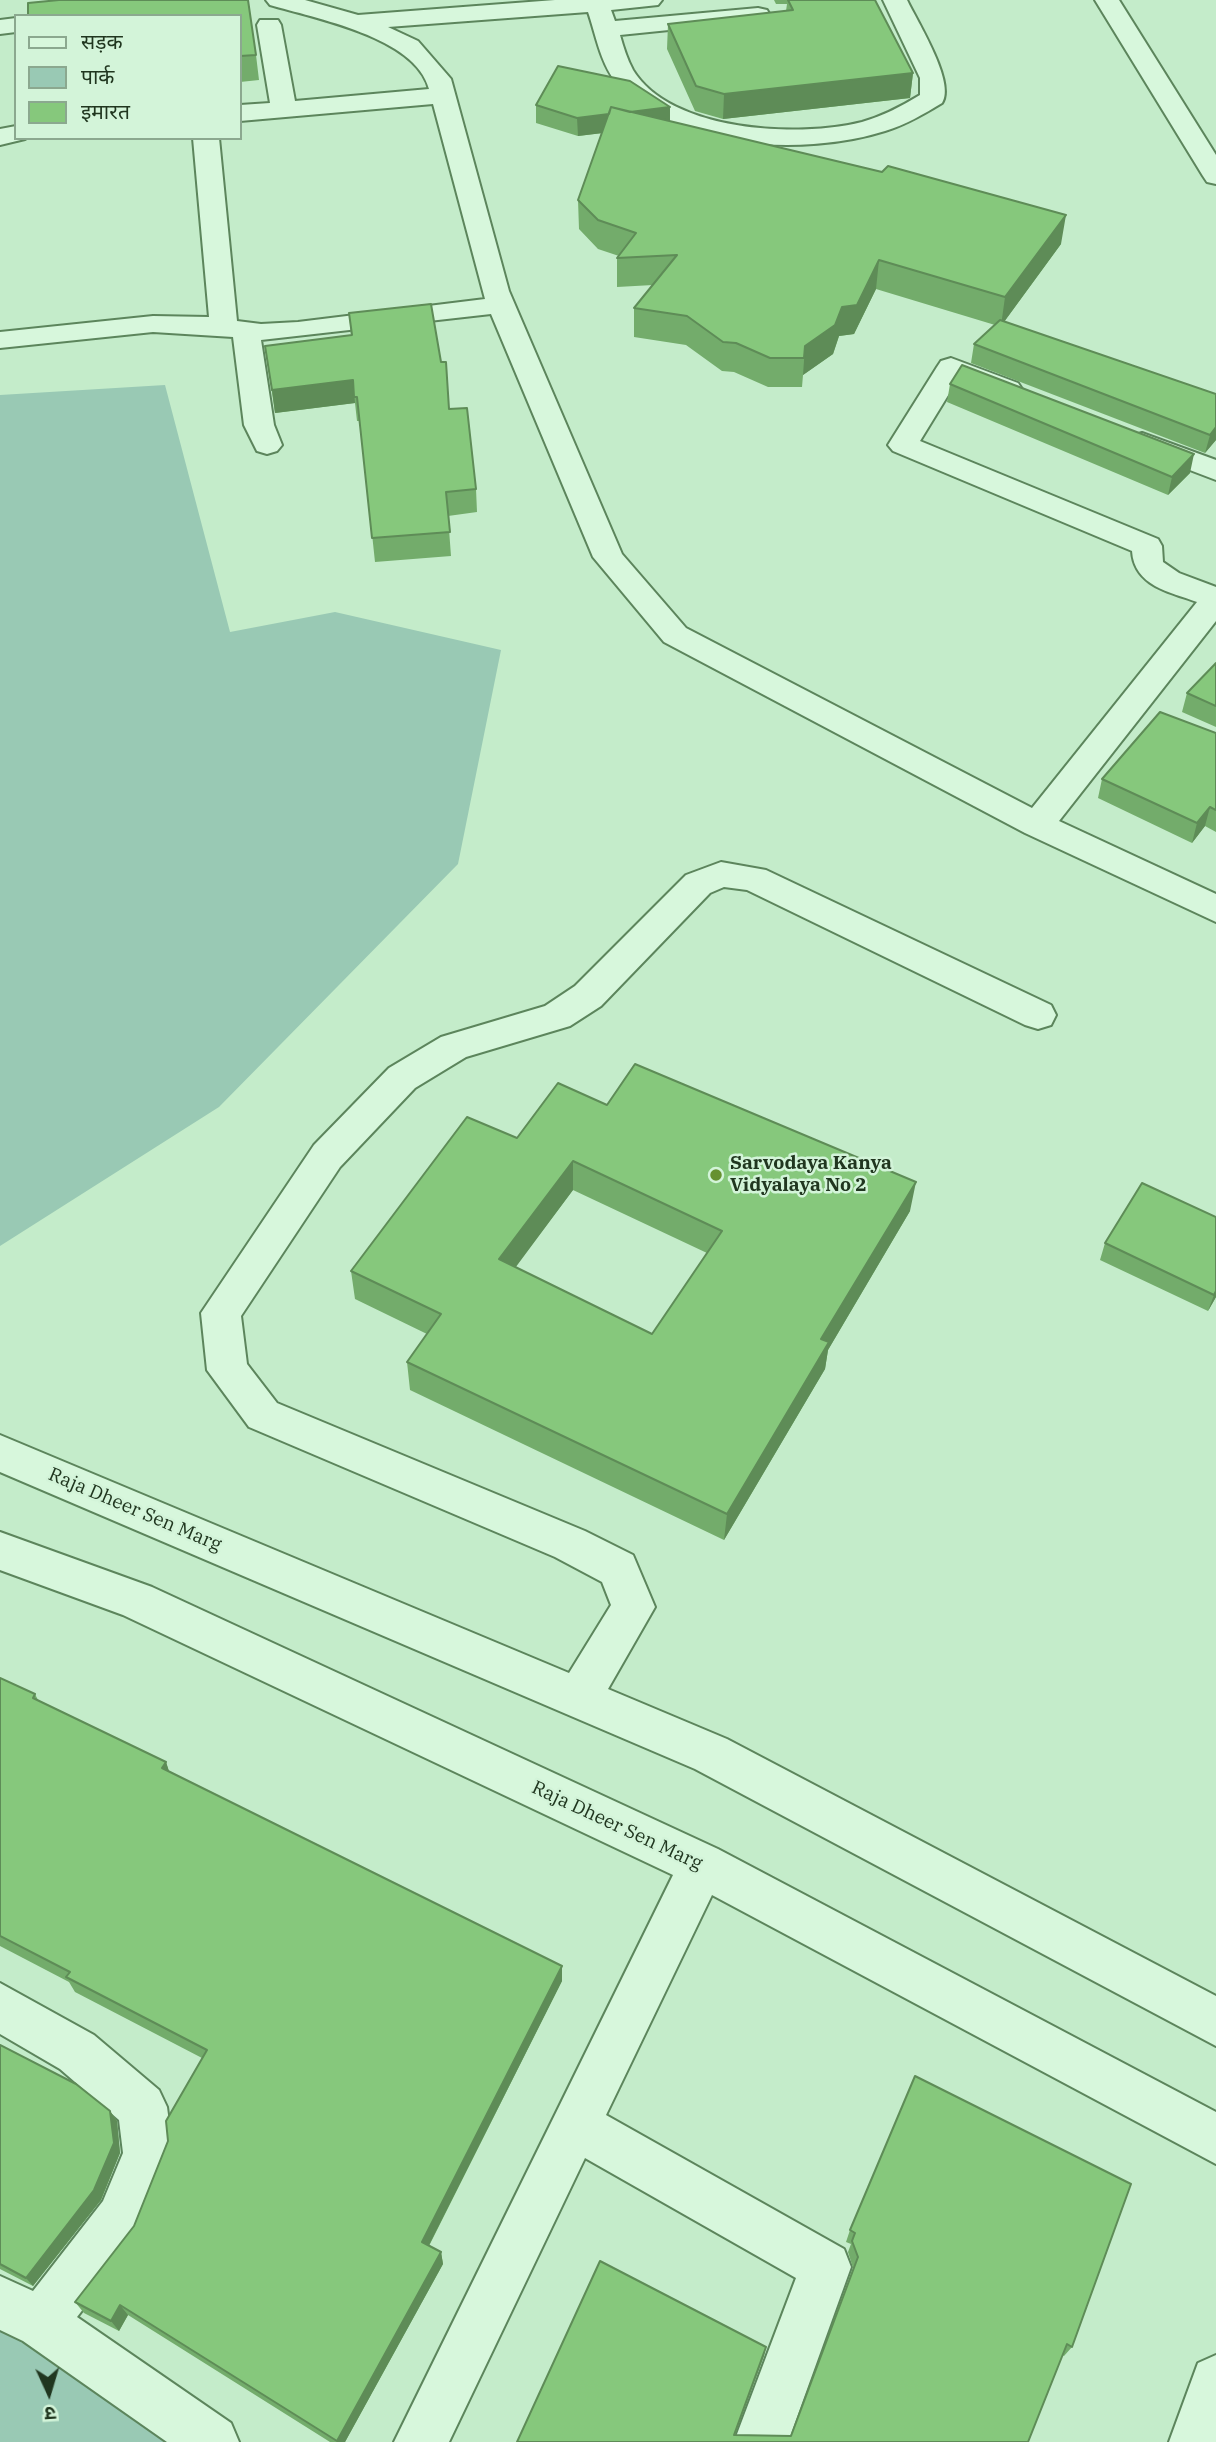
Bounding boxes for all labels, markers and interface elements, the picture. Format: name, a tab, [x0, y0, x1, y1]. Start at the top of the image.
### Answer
legend	[14, 14, 242, 140]
text: सड़क	[81, 27, 123, 55]
text: पार्क	[81, 62, 115, 90]
text: इमारत	[81, 97, 130, 125]
place label: Sarvodaya Kanya Vidyalaya No 2	[730, 1153, 892, 1197]
marker: Sarvodaya Kanya Vidyalaya No 2	[708, 1167, 724, 1183]
street label: Raja Dheer Sen Marg	[45, 1463, 225, 1557]
street label: Raja Dheer Sen Marg	[528, 1776, 706, 1876]
north arrow	[14, 2358, 84, 2428]
text: उ	[44, 2402, 57, 2426]

